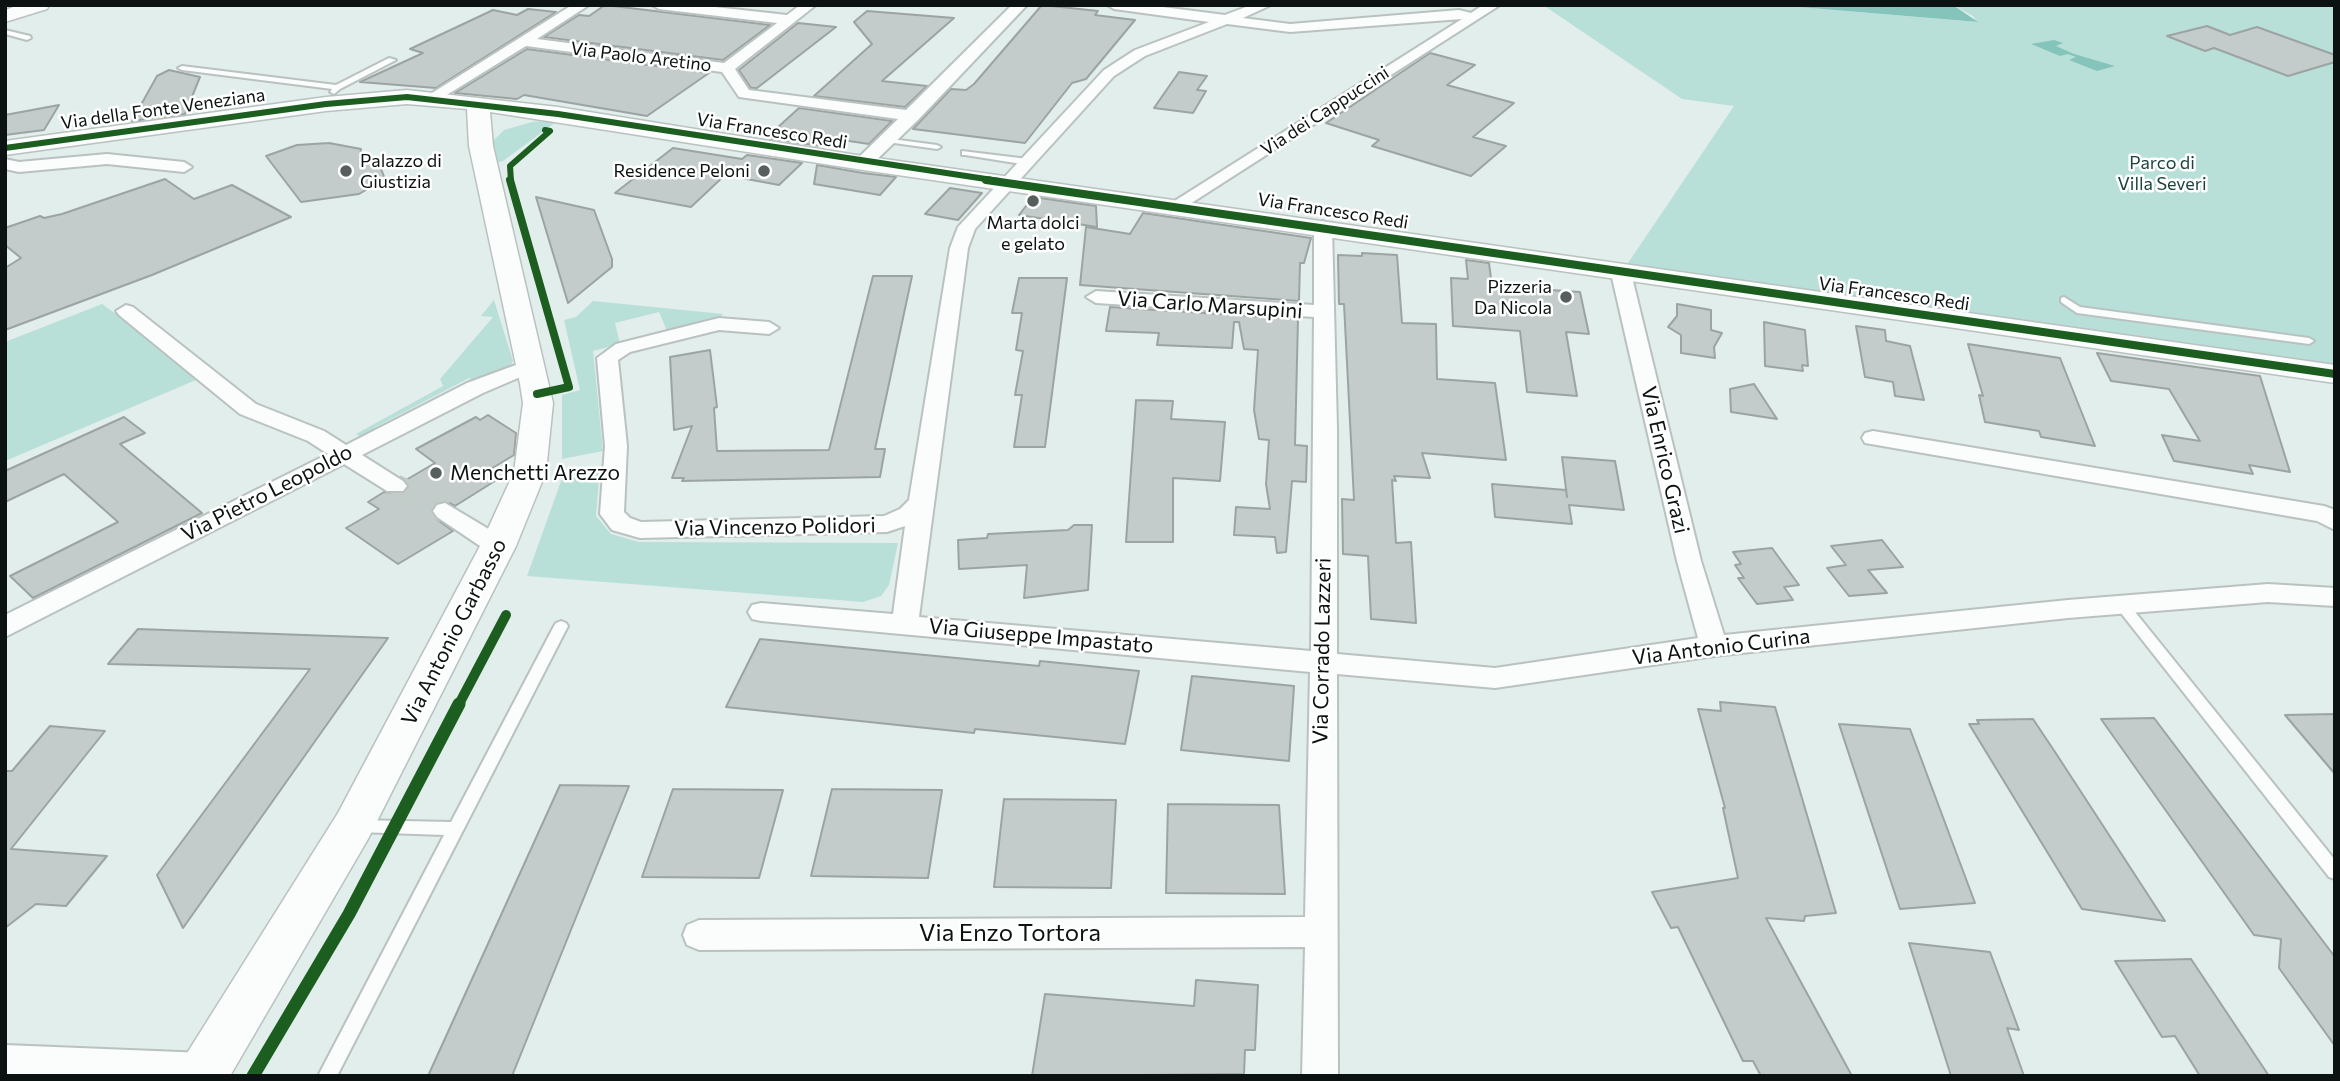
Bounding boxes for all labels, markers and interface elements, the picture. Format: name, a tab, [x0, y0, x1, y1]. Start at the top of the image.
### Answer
street label: Via Paolo Aretino	[569, 38, 713, 76]
street label: Via dei Cappuccini	[1257, 62, 1393, 160]
street label: Via della Fonte Veneziana	[59, 84, 267, 134]
street label: Via Francesco Redi	[695, 108, 849, 154]
place label: Palazzo di Giustizia	[360, 150, 442, 192]
park label: Parco di Villa Severi	[2117, 152, 2207, 194]
place label: Residence Peloni	[613, 160, 750, 182]
marker: Palazzo di Giustizia	[338, 163, 354, 179]
marker: Residence Peloni	[756, 163, 772, 179]
street label: Via Francesco Redi	[1256, 188, 1410, 234]
marker: Marta dolci e gelato	[1025, 193, 1041, 209]
place label: Marta dolci e gelato	[986, 212, 1080, 255]
street label: Via Francesco Redi	[1817, 273, 1971, 315]
place label: Pizzeria Da Nicola	[1474, 276, 1552, 318]
street label: Via Carlo Marsupini	[1116, 286, 1304, 324]
marker: Pizzeria Da Nicola	[1558, 289, 1574, 305]
street label: Via Enrico Grazi	[1636, 384, 1694, 536]
street label: Via Pietro Leopoldo	[177, 439, 357, 547]
place label: Menchetti Arezzo	[450, 460, 620, 486]
marker: Menchetti Arezzo	[428, 465, 444, 481]
street label: Via Vincenzo Polidori	[674, 513, 876, 541]
street label: Via Antonio Garbasso	[396, 534, 512, 730]
street label: Via Corrado Lazzeri	[1308, 557, 1336, 745]
street label: Via Giuseppe Impastato	[928, 614, 1154, 658]
street label: Via Antonio Curina	[1631, 624, 1811, 670]
street label: Via Enzo Tortora	[919, 919, 1101, 947]

